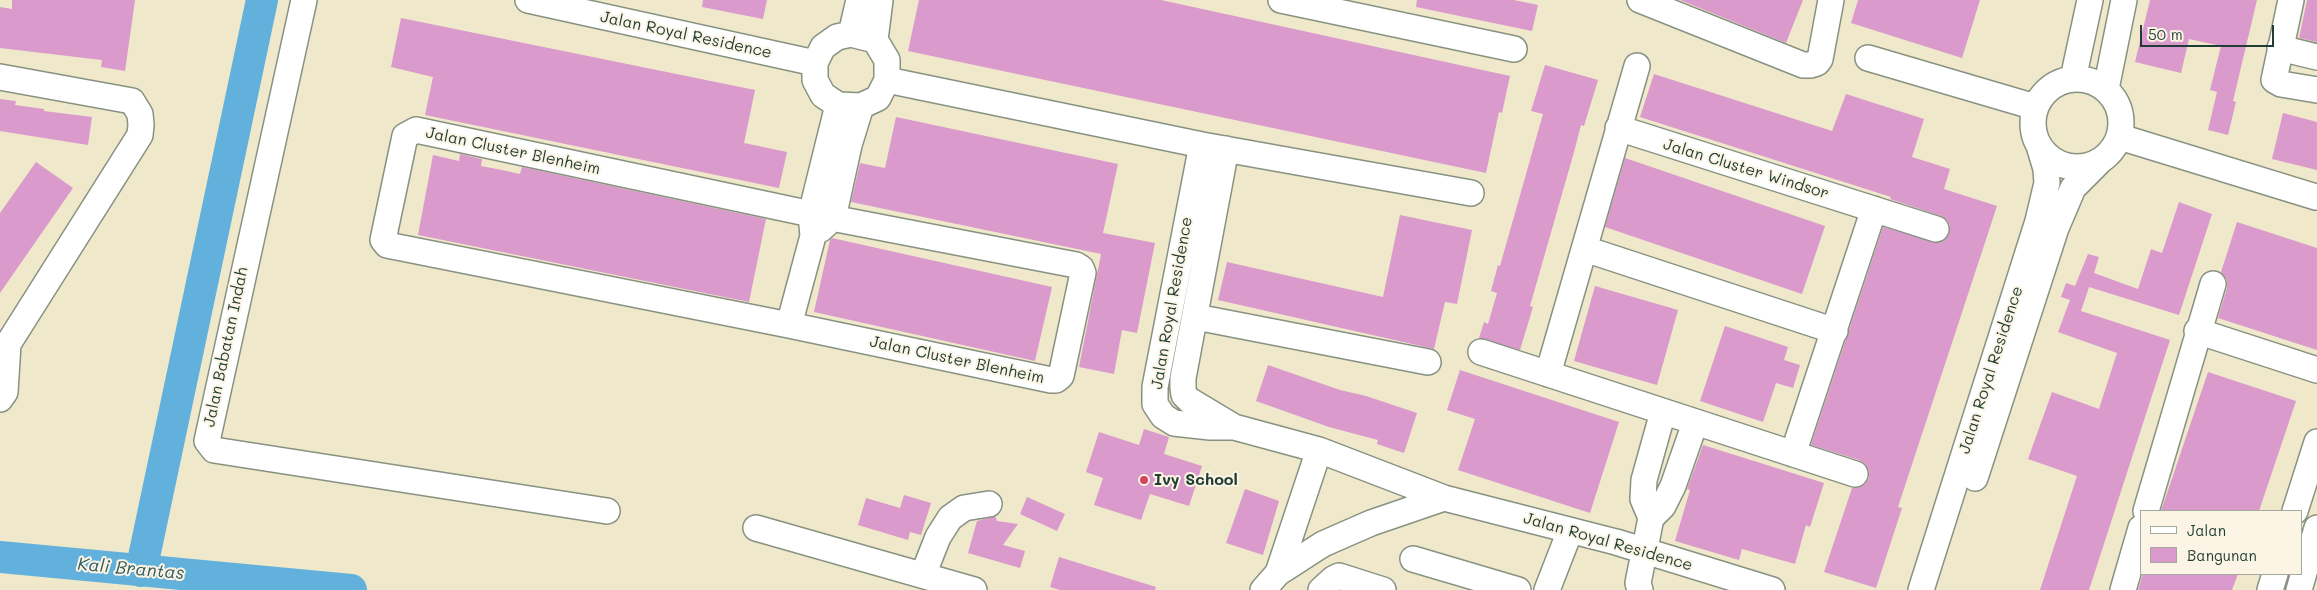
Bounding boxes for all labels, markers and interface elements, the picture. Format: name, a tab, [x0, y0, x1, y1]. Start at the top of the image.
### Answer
street label: Jalan Royal Residence	[598, 7, 774, 63]
scale bar	[2142, 15, 2276, 47]
text: 50 m	[2148, 24, 2183, 44]
street label: Jalan Cluster Blenheim	[424, 123, 602, 179]
street label: Jalan Cluster Windsor	[1661, 135, 1831, 203]
street label: Jalan Royal Residence	[1147, 215, 1197, 391]
street label: Jalan Babatan Indah	[200, 265, 252, 429]
street label: Jalan Royal Residence	[1955, 284, 2027, 456]
street label: Jalan Cluster Blenheim	[868, 332, 1046, 388]
place label: Ivy School	[1154, 470, 1238, 490]
marker: Ivy School	[1138, 474, 1150, 486]
street label: Jalan Royal Residence	[1521, 509, 1695, 575]
legend	[2140, 510, 2302, 575]
text: Jalan	[2187, 520, 2226, 540]
text: Bangunan	[2187, 545, 2257, 565]
water label: Kali Brantas	[77, 554, 185, 584]

